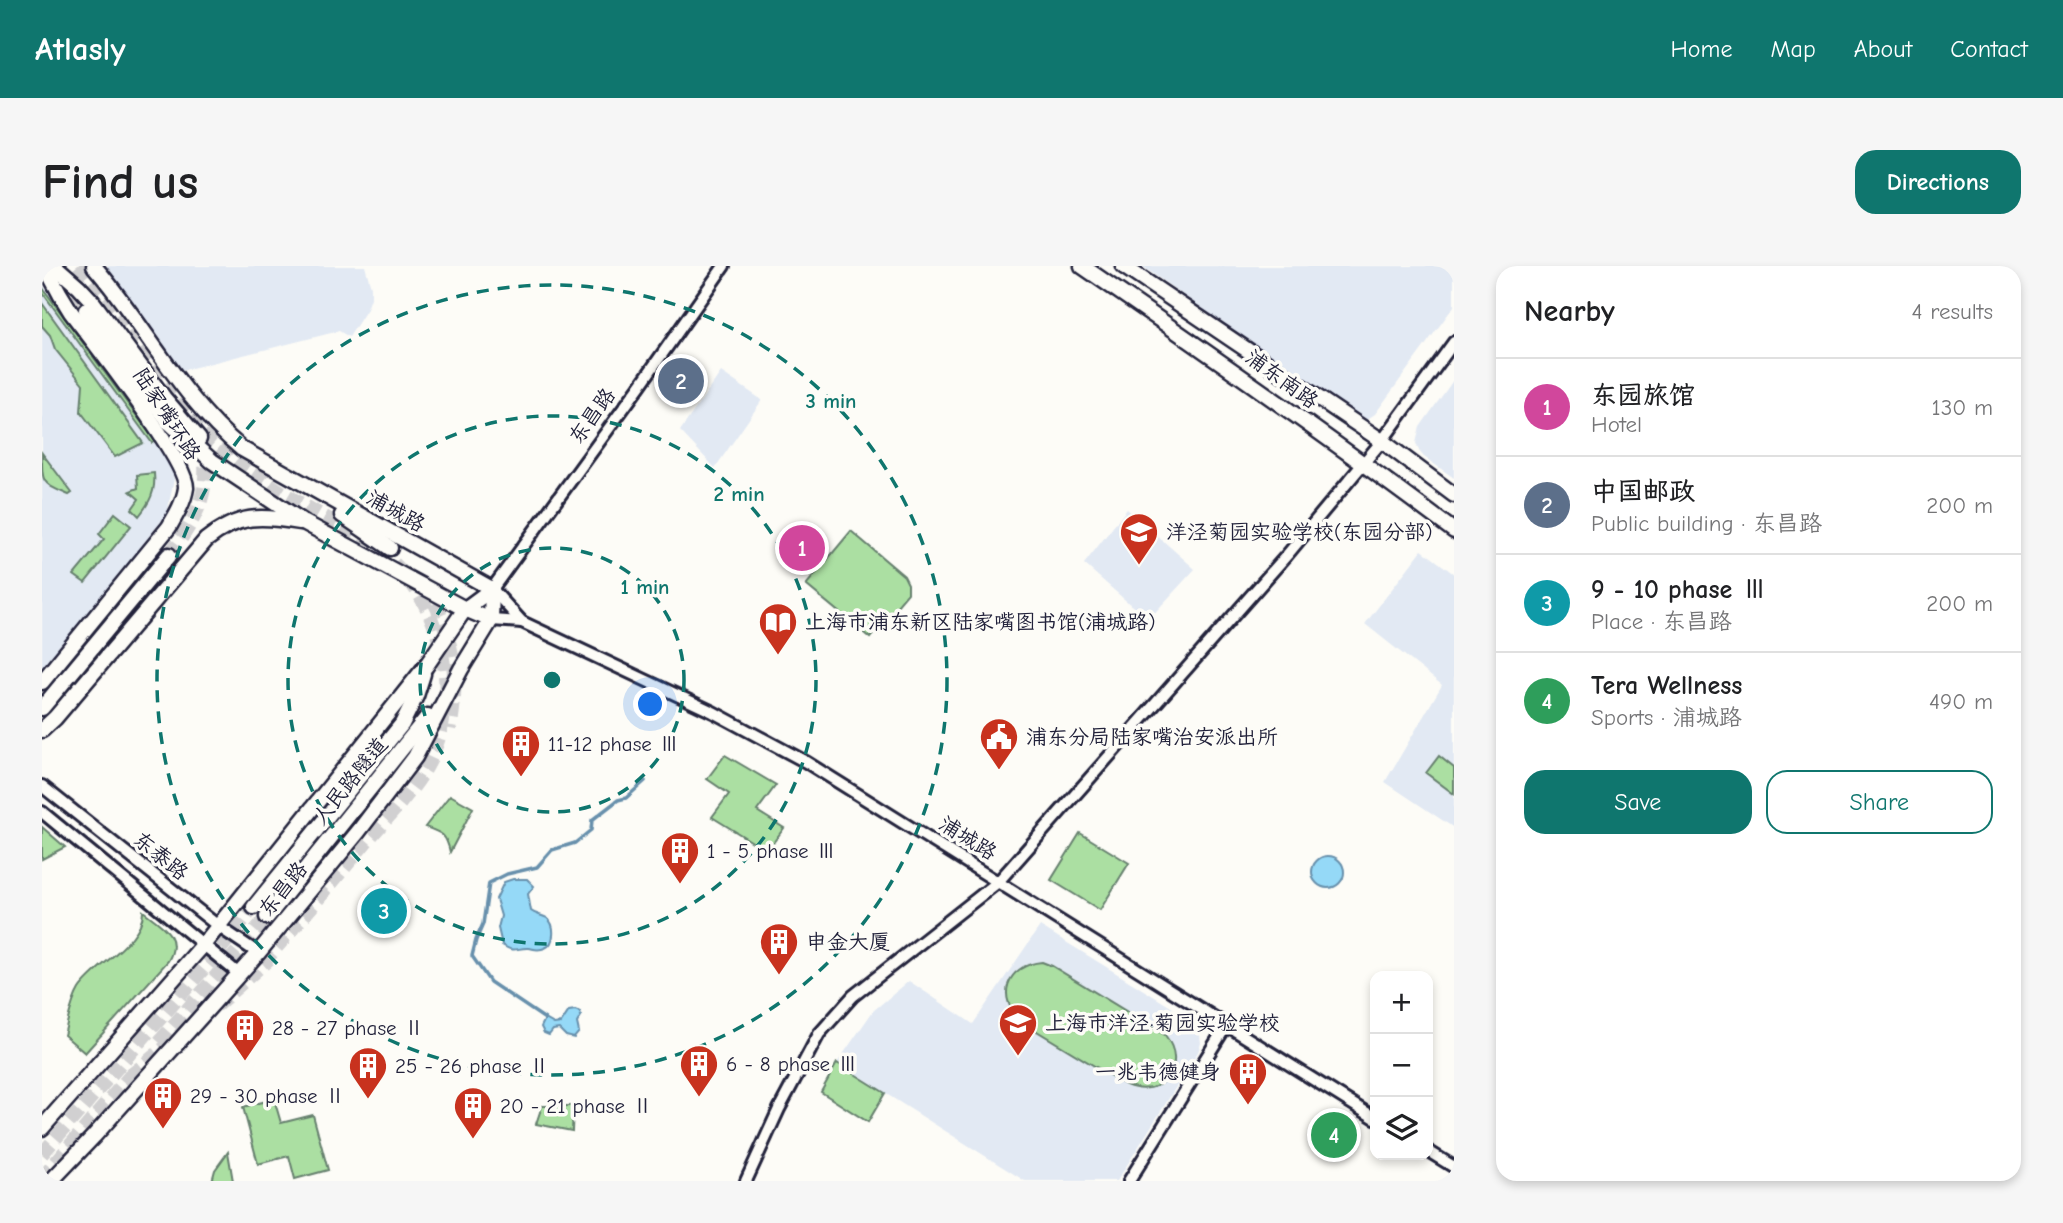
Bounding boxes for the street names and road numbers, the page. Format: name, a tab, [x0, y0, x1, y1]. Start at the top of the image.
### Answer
street label: 浦东南路	[1241, 345, 1323, 413]
street label: 陆家嘴环路	[128, 363, 206, 465]
street label: 东昌路	[564, 383, 620, 449]
street label: 浦城路	[363, 485, 429, 537]
street label: 人民路隧道	[308, 733, 392, 829]
street label: 浦城路	[935, 811, 1001, 865]
street label: 东泰路	[129, 827, 193, 885]
street label: 东昌路	[254, 857, 312, 921]

